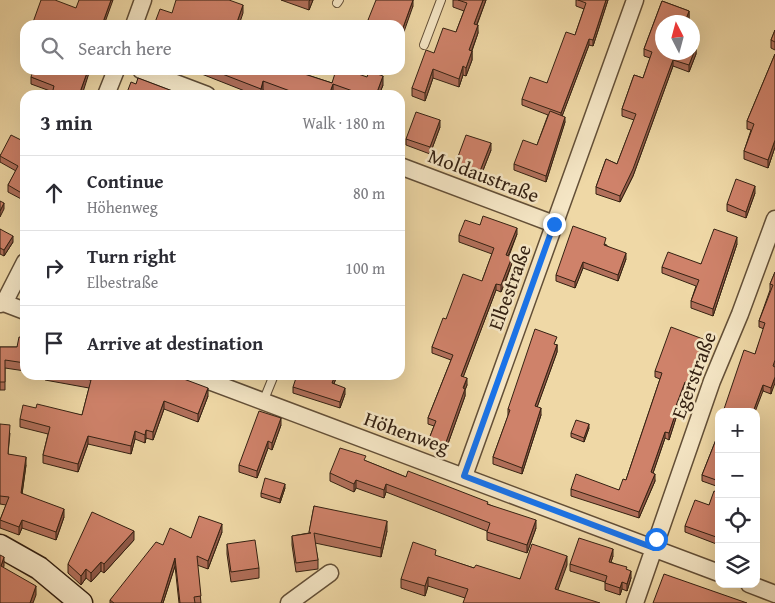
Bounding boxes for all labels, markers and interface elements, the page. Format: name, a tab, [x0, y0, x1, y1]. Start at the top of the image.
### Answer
north arrow	[655, 15, 700, 60]
search box	[20, 20, 405, 75]
icon: search	[38, 34, 66, 62]
text: Search here	[78, 34, 172, 62]
text: 3 min	[40, 107, 92, 138]
text: Walk · 180 m	[302, 111, 385, 135]
street label: Moldaustraße	[424, 141, 544, 209]
text: Continue	[87, 167, 164, 195]
icon: ahead	[40, 179, 68, 207]
text: 80 m	[353, 181, 385, 205]
text: Höhenweg	[87, 195, 158, 219]
route end	[543, 213, 566, 236]
street label: Elbestraße	[480, 240, 538, 334]
text: Turn right	[87, 242, 176, 270]
icon: right	[40, 254, 68, 282]
text: 100 m	[345, 256, 385, 280]
text: Elbestraße	[87, 270, 158, 294]
street label: Egerstraße	[663, 327, 723, 423]
icon: arrive	[40, 329, 68, 357]
text: Arrive at destination	[87, 329, 263, 357]
street label: Höhenweg	[360, 403, 454, 461]
map controls	[715, 408, 760, 588]
button: +	[715, 408, 760, 453]
button: −	[715, 453, 760, 498]
button: locate	[715, 498, 760, 543]
route start	[645, 528, 668, 551]
button: layers	[715, 543, 760, 588]

